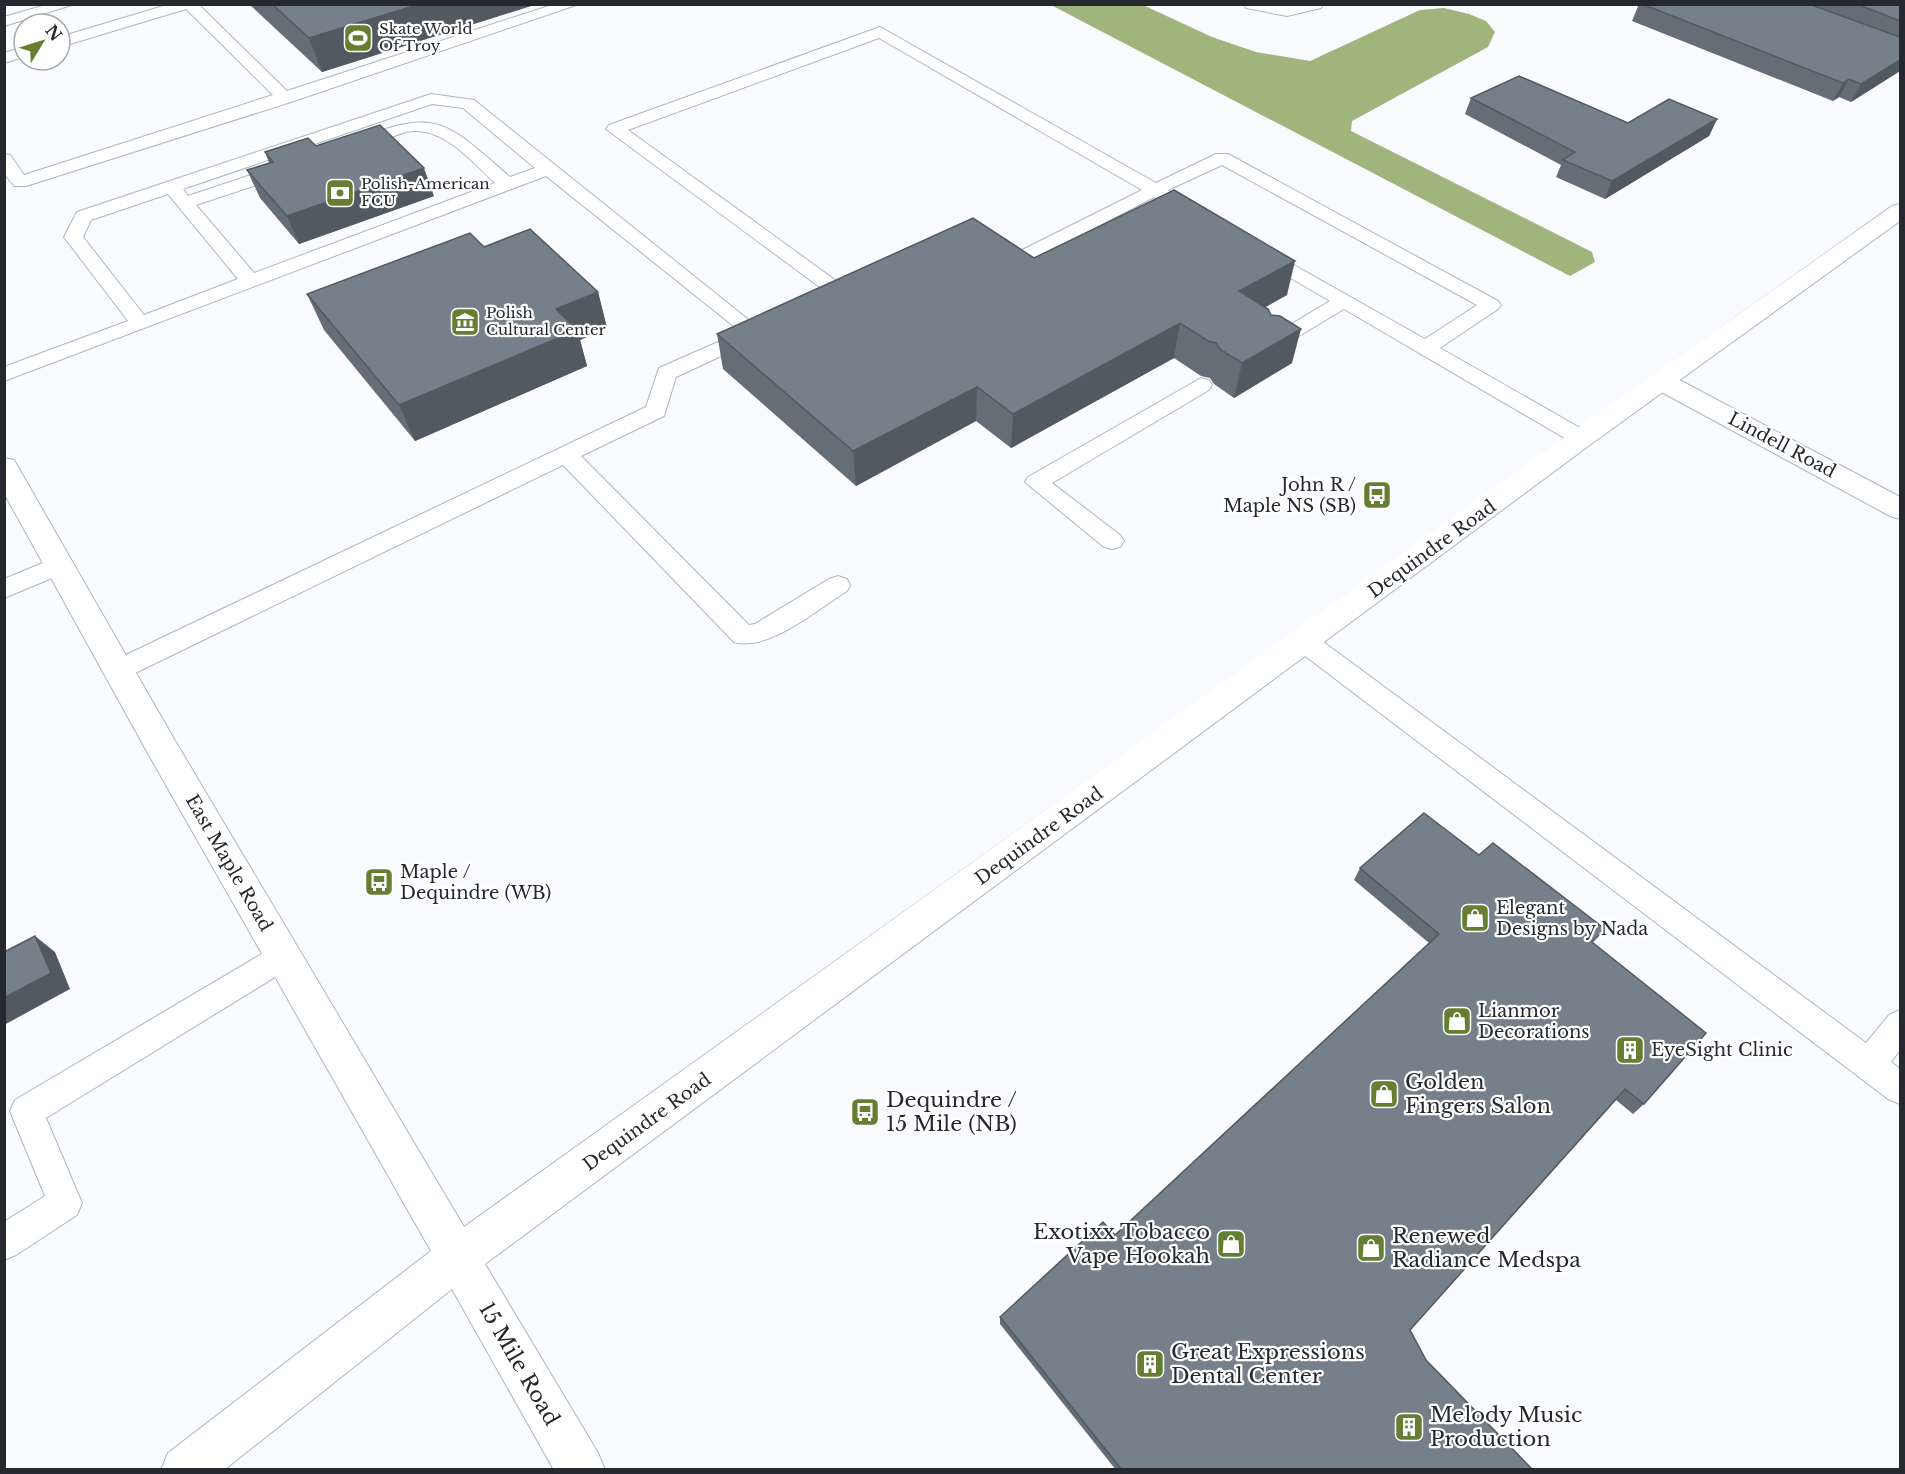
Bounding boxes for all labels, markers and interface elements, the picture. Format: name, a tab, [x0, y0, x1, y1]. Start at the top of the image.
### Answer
north arrow	[12, 12, 72, 72]
place label: Skate World Of Troy	[379, 19, 473, 55]
text: N	[41, 21, 66, 45]
sports icon: Skate World Of Troy	[342, 22, 374, 54]
place label: Polish-American FCU	[361, 174, 490, 210]
bank icon: Polish-American FCU	[324, 177, 356, 209]
place label: Polish Cultural Center	[486, 303, 607, 339]
museum icon: Polish Cultural Center	[449, 306, 481, 338]
street label: Lindell Road	[1724, 407, 1840, 483]
place label: John R / Maple NS (SB)	[1223, 474, 1356, 517]
bus stop icon: John R / Maple NS (SB)	[1361, 479, 1393, 511]
street label: Dequindre Road	[1364, 495, 1500, 603]
street label: Dequindre Road	[971, 782, 1107, 890]
street label: East Maple Road	[181, 791, 277, 935]
place label: Maple / Dequindre (WB)	[400, 861, 551, 904]
bus stop icon: Maple / Dequindre (WB)	[363, 866, 395, 898]
place label: Elegant Designs by Nada	[1496, 897, 1648, 940]
shop icon: Elegant Designs by Nada	[1459, 902, 1491, 934]
place label: Lianmor Decorations	[1478, 1000, 1590, 1043]
shop icon: Lianmor Decorations	[1441, 1005, 1473, 1037]
building icon: EyeSight Clinic	[1614, 1034, 1646, 1066]
place label: EyeSight Clinic	[1651, 1039, 1793, 1061]
street label: Dequindre Road	[579, 1068, 715, 1176]
place label: Golden Fingers Salon	[1405, 1069, 1551, 1119]
shop icon: Golden Fingers Salon	[1368, 1078, 1400, 1110]
place label: Dequindre / 15 Mile (NB)	[886, 1087, 1017, 1137]
bus stop icon: Dequindre / 15 Mile (NB)	[849, 1096, 881, 1128]
place label: Exotixx Tobacco Vape Hookah	[1033, 1219, 1210, 1269]
place label: Renewed Radiance Medspa	[1392, 1223, 1581, 1273]
shop icon: Exotixx Tobacco Vape Hookah	[1215, 1228, 1247, 1260]
shop icon: Renewed Radiance Medspa	[1355, 1232, 1387, 1264]
street label: 15 Mile Road	[473, 1298, 565, 1430]
place label: Great Expressions Dental Center	[1171, 1339, 1365, 1389]
building icon: Great Expressions Dental Center	[1134, 1348, 1166, 1380]
place label: Melody Music Production	[1430, 1402, 1582, 1452]
building icon: Melody Music Production	[1393, 1411, 1425, 1443]

